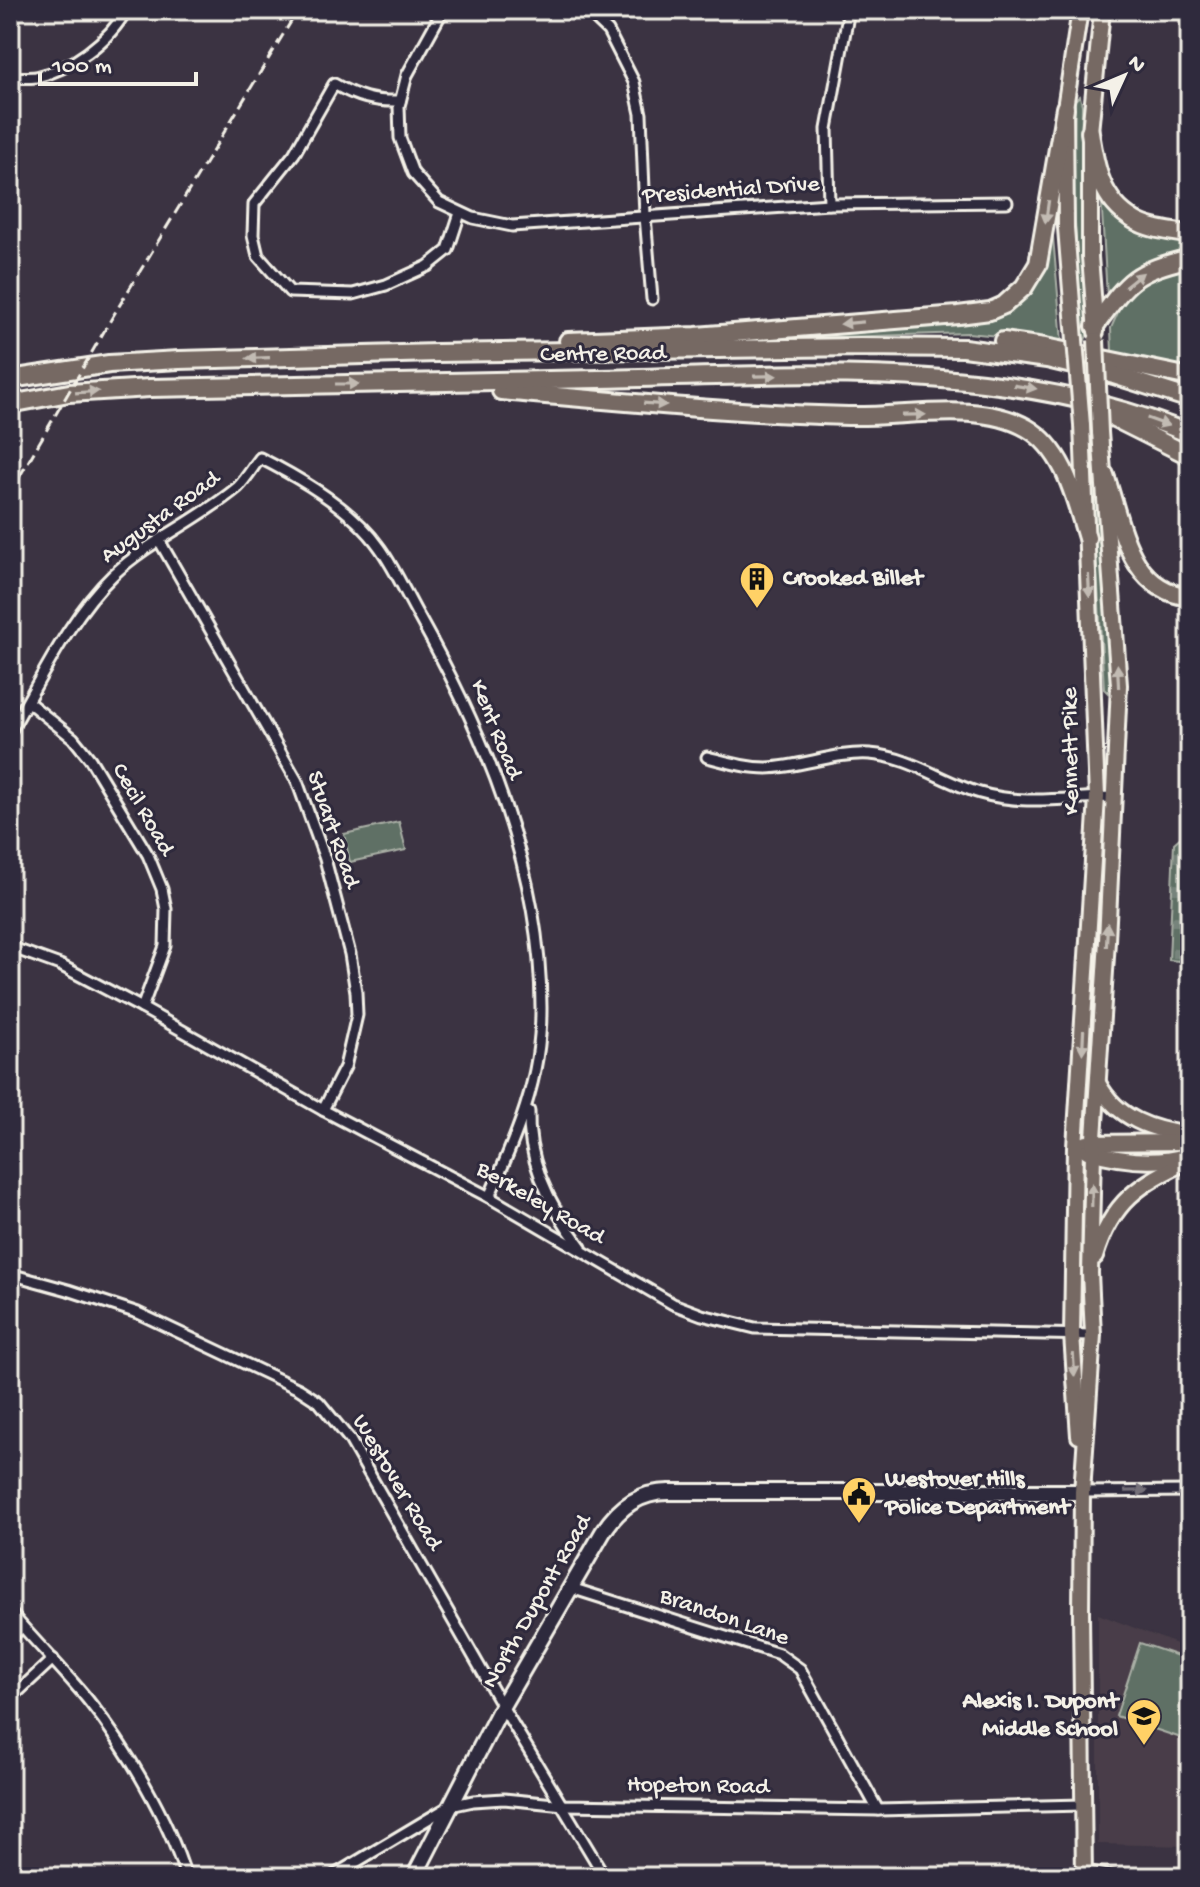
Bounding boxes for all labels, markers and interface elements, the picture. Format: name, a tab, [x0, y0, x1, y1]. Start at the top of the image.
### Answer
scale bar	[40, 36, 196, 86]
north arrow	[1084, 36, 1164, 116]
text: N	[1121, 51, 1150, 79]
text: 100 m	[51, 53, 112, 82]
street label: Presidential Drive	[640, 170, 821, 212]
one-way arrow	[1040, 200, 1053, 225]
one-way arrow	[1124, 271, 1145, 288]
one-way arrow	[839, 317, 864, 330]
street label: Centre Road	[540, 339, 668, 371]
one-way arrow	[245, 352, 270, 364]
one-way arrow	[753, 369, 778, 382]
one-way arrow	[335, 378, 360, 390]
one-way arrow	[1013, 382, 1038, 394]
one-way arrow	[75, 385, 100, 398]
one-way arrow	[643, 398, 668, 411]
one-way arrow	[902, 409, 927, 421]
one-way arrow	[1146, 416, 1170, 429]
street label: Augusta Road	[96, 464, 228, 571]
building icon: Crooked Billet	[738, 560, 776, 610]
place label: Crooked Billet	[783, 565, 925, 594]
one-way arrow	[1083, 574, 1096, 599]
one-way arrow	[1111, 663, 1124, 688]
street label: Kent Road	[462, 676, 529, 786]
street label: Kennett Pike	[1056, 686, 1088, 815]
street label: Cecil Road	[104, 759, 181, 863]
street label: Stuart Road	[298, 768, 366, 894]
one-way arrow	[1101, 922, 1114, 947]
one-way arrow	[1076, 1030, 1089, 1055]
street label: Berkeley Road	[470, 1155, 611, 1253]
one-way arrow	[1085, 1182, 1098, 1207]
one-way arrow	[1068, 1353, 1081, 1378]
street label: Westover Road	[344, 1410, 449, 1558]
place label: Westover Hills Police Department	[883, 1466, 1072, 1523]
public building icon: Westover Hills Police Department	[840, 1475, 878, 1525]
one-way arrow	[1124, 1485, 1149, 1497]
street label: North Dupont Road	[477, 1508, 600, 1694]
street label: Brandon Lane	[655, 1582, 793, 1654]
place label: Alexis I. Dupont Middle School	[961, 1688, 1120, 1745]
school or university icon: Alexis I. Dupont Middle School	[1125, 1697, 1163, 1747]
street label: Hopeton Road	[627, 1771, 771, 1803]

